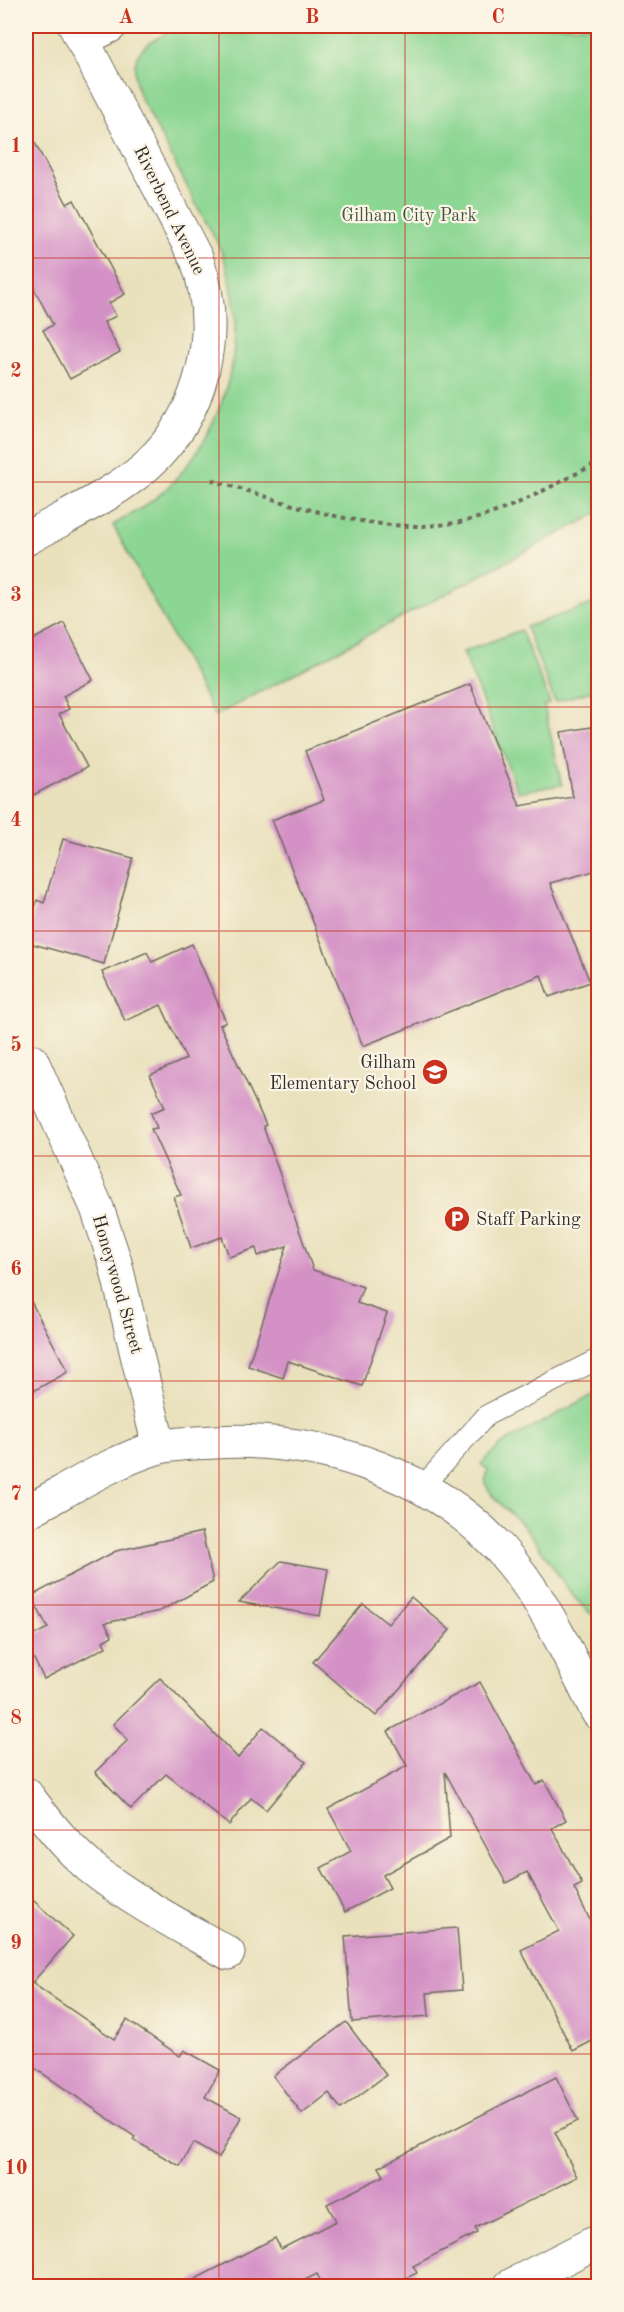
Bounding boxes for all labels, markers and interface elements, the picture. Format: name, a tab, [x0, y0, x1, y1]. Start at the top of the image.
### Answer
text: A	[118, 8, 134, 28]
text: B	[305, 8, 319, 28]
text: C	[491, 8, 505, 28]
text: 1	[10, 137, 22, 157]
street label: Riverbend Avenue	[130, 143, 208, 278]
park label: Gilham City Park	[341, 207, 477, 225]
text: 2	[10, 362, 22, 382]
text: 3	[10, 586, 22, 606]
text: 4	[10, 811, 22, 831]
text: 5	[10, 1035, 22, 1056]
place label: Gilham Elementary School	[269, 1054, 416, 1093]
school or university icon: Gilham Elementary School	[420, 1057, 450, 1087]
parking icon: Staff Parking	[442, 1204, 472, 1234]
place label: Staff Parking	[476, 1211, 581, 1229]
street label: Honeywood Street	[89, 1213, 146, 1356]
text: 6	[10, 1260, 22, 1280]
text: 7	[10, 1485, 22, 1505]
text: 8	[10, 1709, 22, 1729]
text: 9	[10, 1934, 22, 1954]
text: 10	[4, 2159, 28, 2179]

